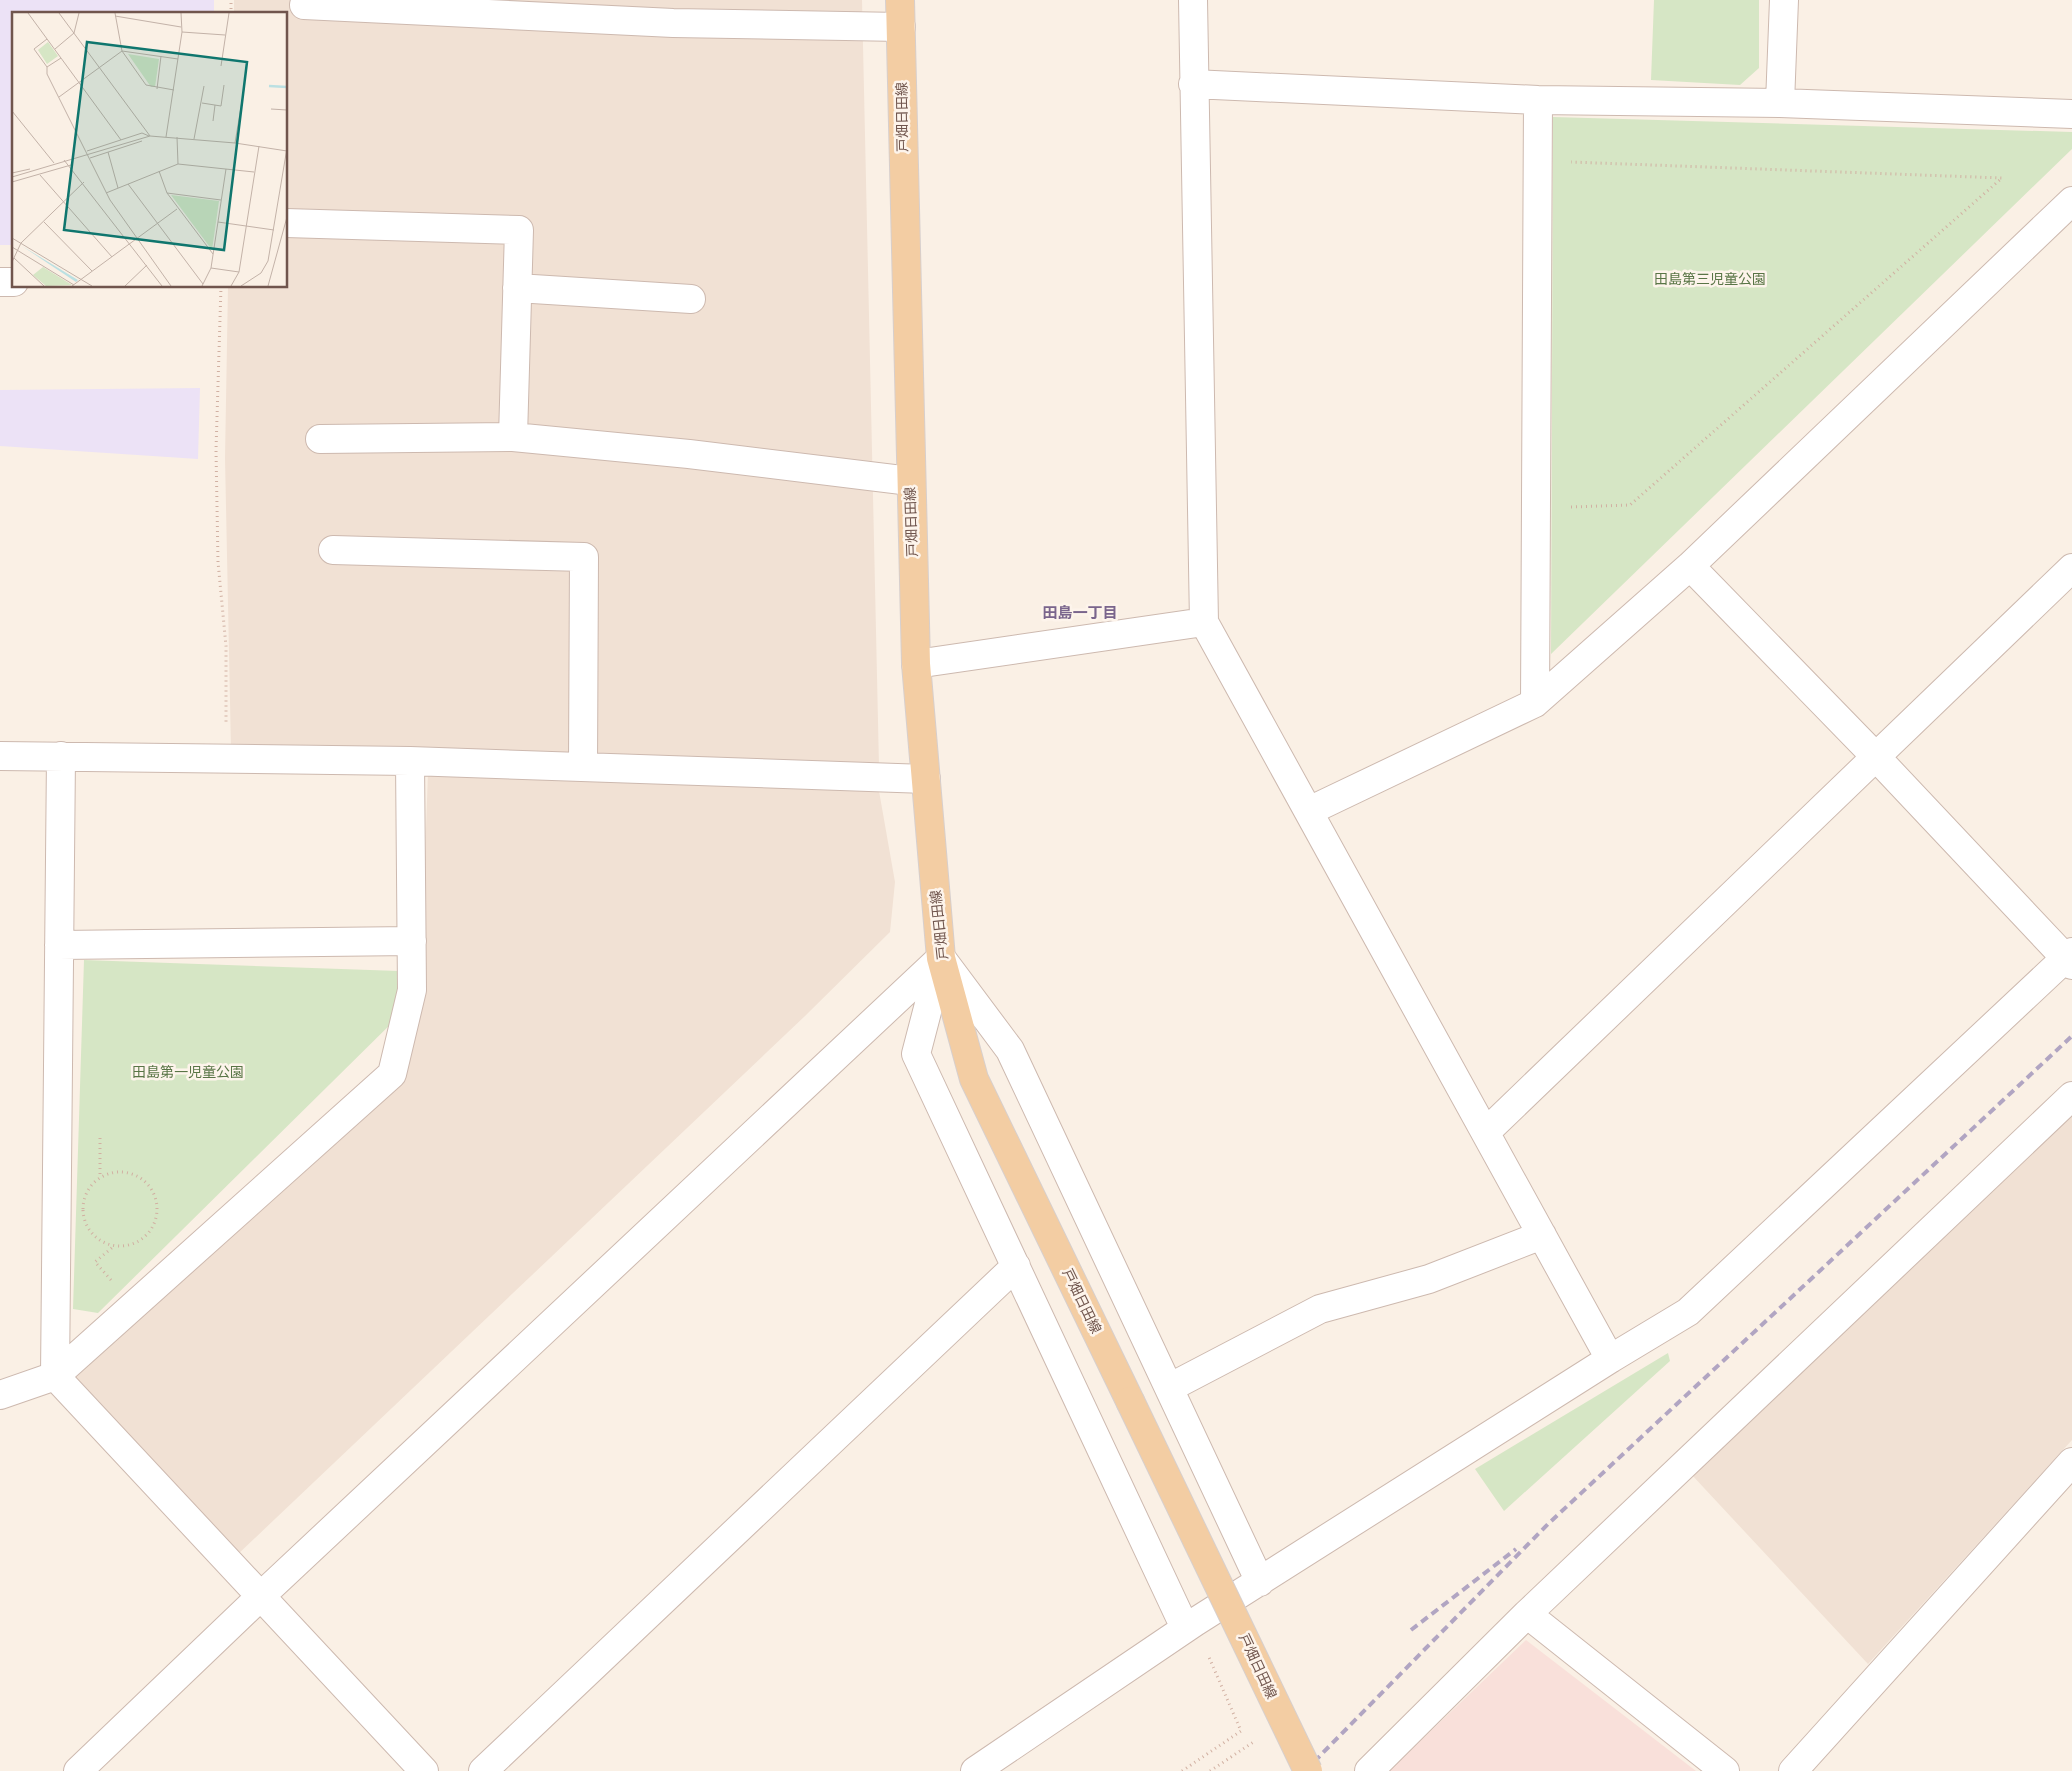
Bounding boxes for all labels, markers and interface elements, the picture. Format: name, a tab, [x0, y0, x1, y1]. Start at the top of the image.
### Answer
inset map	[12, 12, 288, 288]
street label: 戸畑日田線	[892, 82, 911, 152]
park label: 田島第三児童公園	[1654, 270, 1766, 287]
street label: 戸畑日田線	[901, 487, 920, 557]
district label: 田島一丁目	[1042, 603, 1118, 621]
street label: 戸畑日田線	[926, 889, 951, 961]
park label: 田島第一児童公園	[132, 1063, 244, 1080]
street label: 戸畑日田線	[1059, 1266, 1105, 1336]
street label: 戸畑日田線	[1236, 1630, 1281, 1701]

